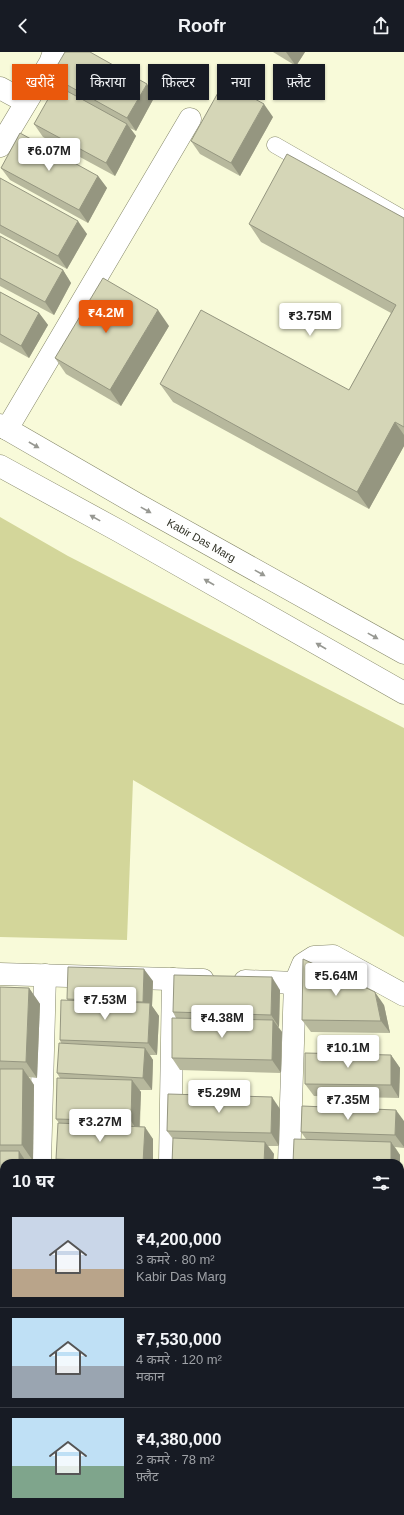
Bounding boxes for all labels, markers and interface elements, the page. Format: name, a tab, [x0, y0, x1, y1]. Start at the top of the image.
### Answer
icon: back	[12, 15, 34, 37]
icon: share	[370, 15, 392, 37]
text: Roofr	[178, 16, 226, 36]
chip: खरीदें	[12, 64, 68, 100]
chip: किराया	[76, 64, 140, 100]
chip: फ़िल्टर	[148, 64, 209, 100]
chip: नया	[217, 64, 265, 100]
chip: फ़्लैट	[273, 64, 325, 100]
pin: ₹6.07M	[16, 138, 82, 172]
text: ₹6.07M	[27, 143, 71, 158]
pin: ₹4.2M	[78, 300, 134, 334]
pin: ₹3.75M	[277, 303, 343, 337]
text: ₹4.2M	[88, 305, 124, 320]
text: ₹3.75M	[288, 308, 332, 323]
one-way arrow	[28, 441, 40, 448]
one-way arrow	[140, 506, 152, 513]
one-way arrow	[89, 515, 101, 521]
street label: Kabir Das Marg	[165, 516, 238, 564]
one-way arrow	[254, 570, 266, 576]
one-way arrow	[203, 579, 214, 585]
one-way arrow	[368, 633, 379, 640]
one-way arrow	[316, 643, 327, 650]
pin: ₹5.64M	[303, 963, 369, 997]
text: ₹5.64M	[314, 968, 358, 983]
pin: ₹7.53M	[72, 987, 138, 1021]
text: ₹7.53M	[83, 992, 127, 1007]
pin: ₹4.38M	[189, 1005, 255, 1039]
text: ₹4.38M	[200, 1010, 244, 1025]
pin: ₹10.1M	[315, 1035, 381, 1069]
text: ₹10.1M	[326, 1040, 370, 1055]
pin: ₹5.29M	[186, 1080, 252, 1114]
text: ₹5.29M	[197, 1085, 241, 1100]
pin: ₹7.35M	[315, 1087, 381, 1121]
text: ₹7.35M	[326, 1092, 370, 1107]
pin: ₹3.27M	[67, 1109, 133, 1143]
text: ₹3.27M	[78, 1114, 122, 1129]
text: 10 घर	[12, 1172, 54, 1191]
icon: filters	[370, 1172, 392, 1194]
text: ₹4,200,000	[136, 1230, 221, 1249]
icon: home	[44, 1233, 92, 1281]
text: 3 कमरे · 80 m²	[136, 1252, 215, 1267]
text: Kabir Das Marg	[136, 1269, 226, 1284]
text: ₹7,530,000	[136, 1330, 221, 1349]
icon: home	[44, 1334, 92, 1382]
text: 4 कमरे · 120 m²	[136, 1352, 222, 1367]
text: मकान	[136, 1369, 164, 1384]
text: ₹4,380,000	[136, 1430, 221, 1449]
icon: home	[44, 1434, 92, 1482]
text: 2 कमरे · 78 m²	[136, 1452, 215, 1467]
text: फ़्लैट	[136, 1469, 159, 1484]

